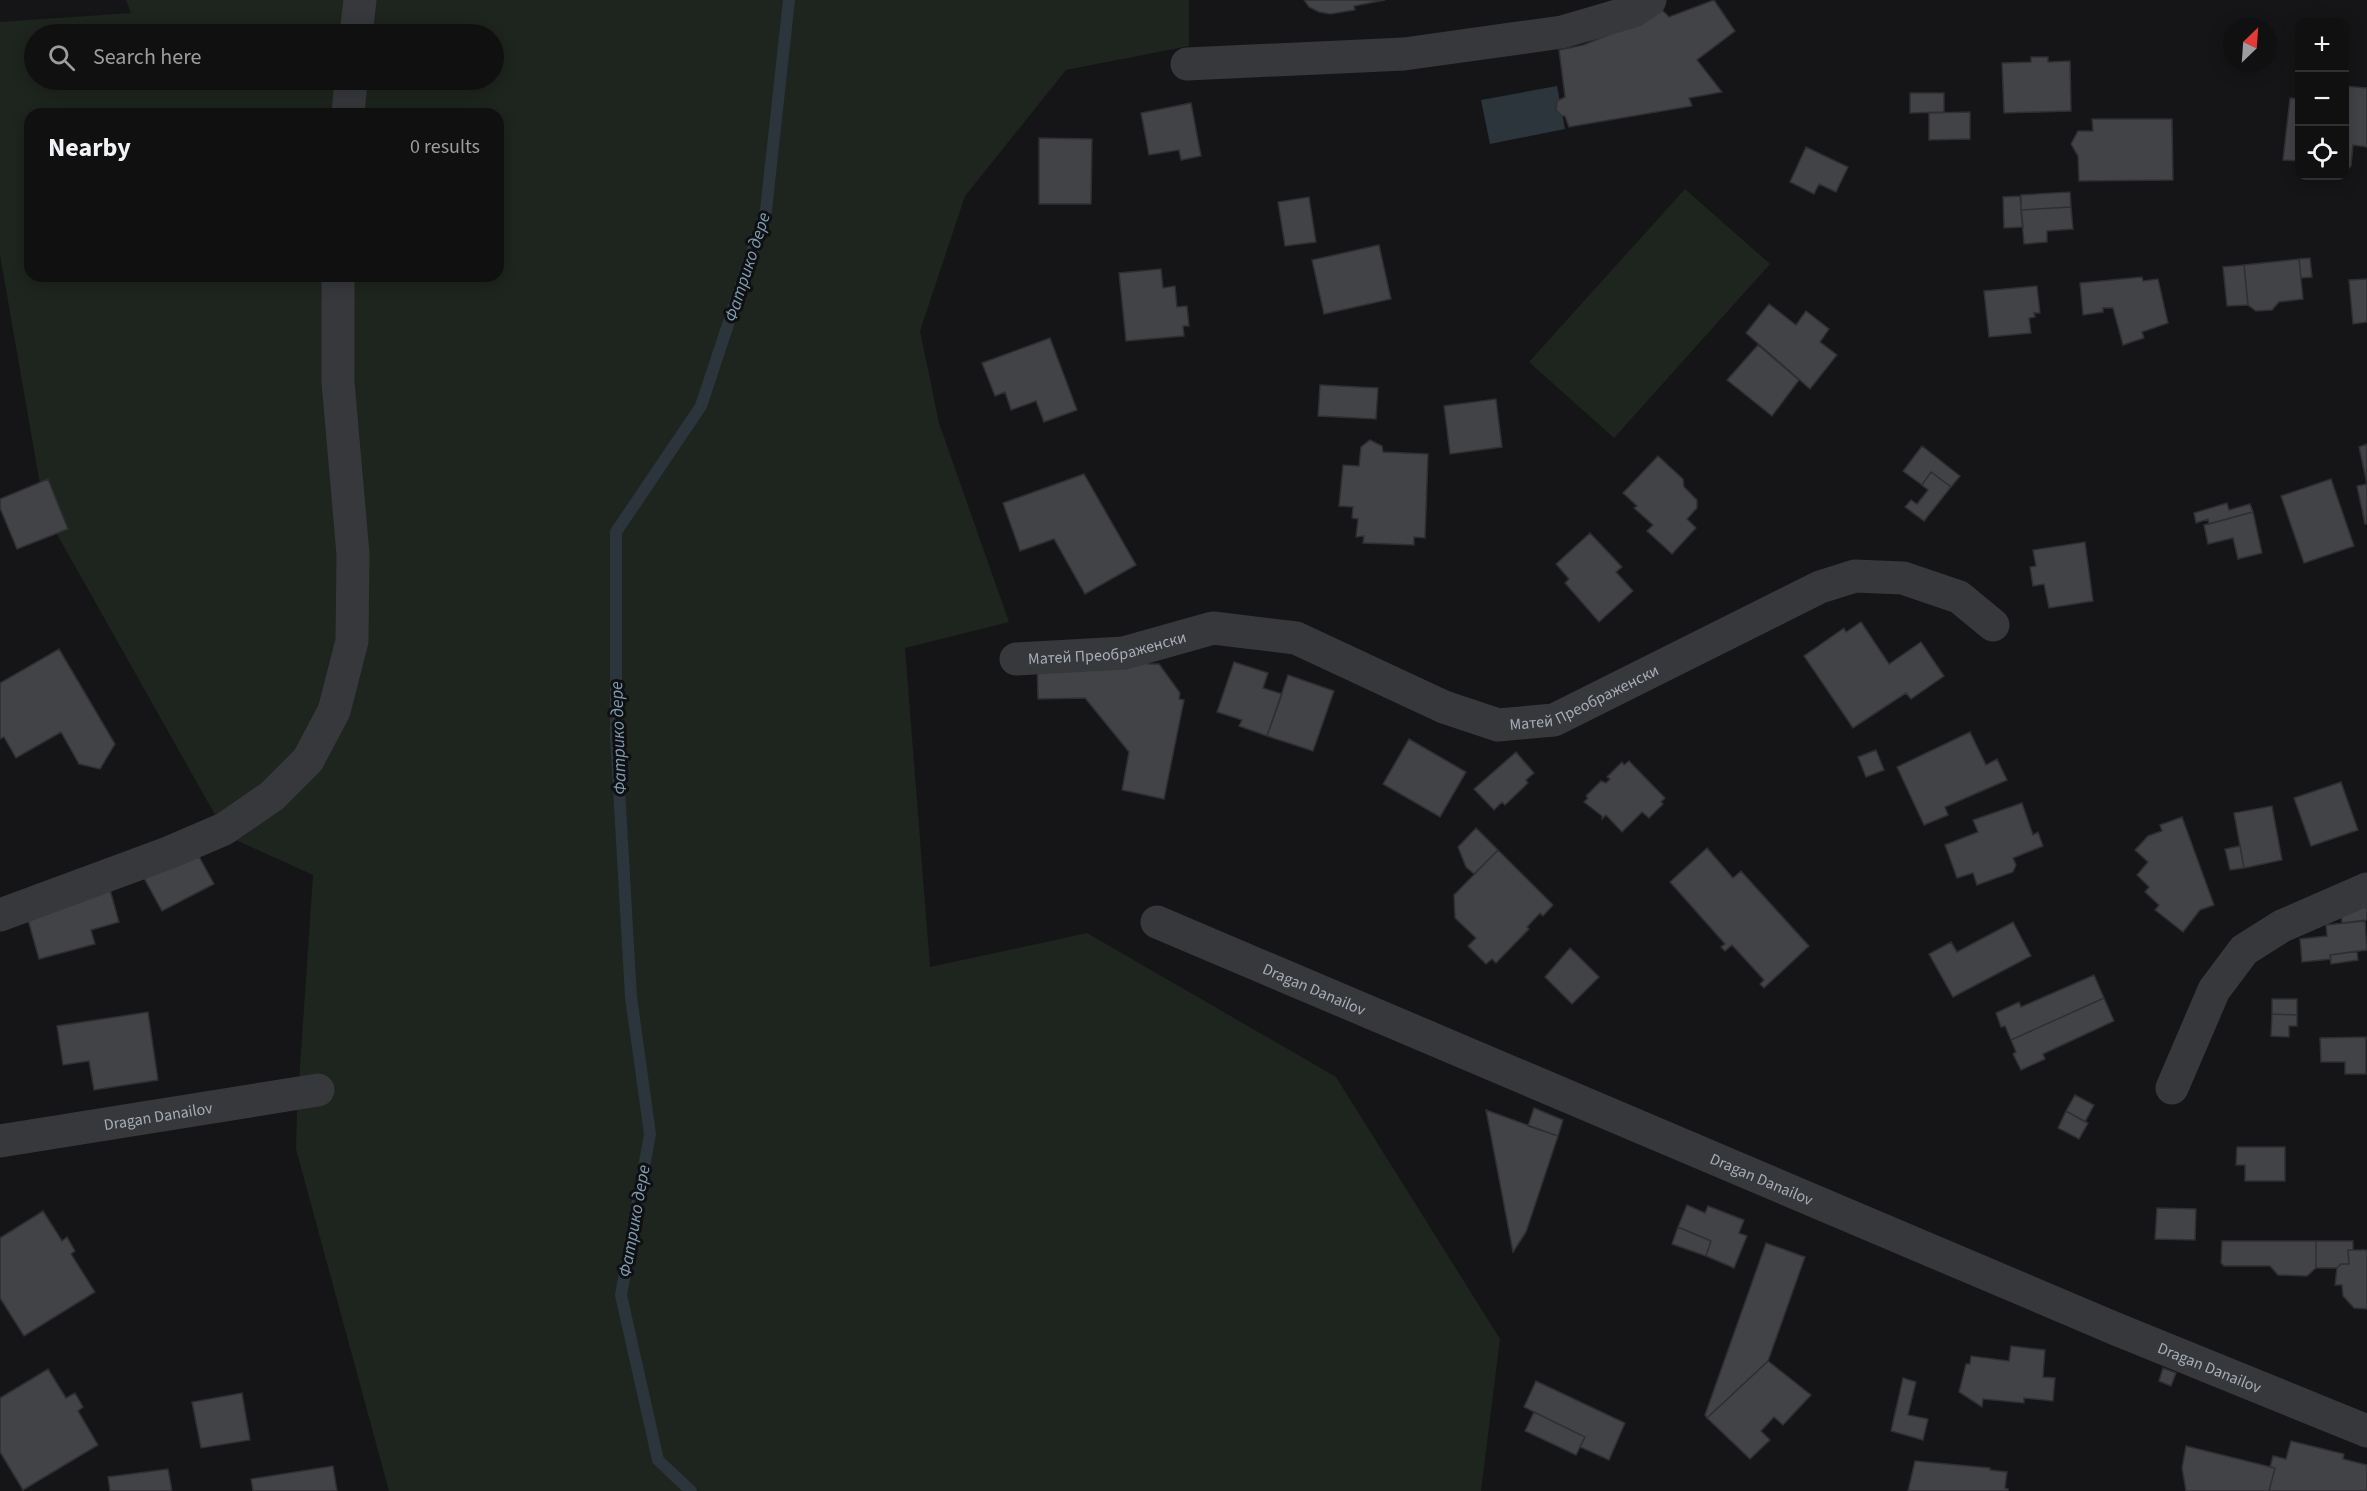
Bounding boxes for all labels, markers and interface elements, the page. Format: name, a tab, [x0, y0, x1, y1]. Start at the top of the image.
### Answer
north arrow	[2223, 18, 2277, 72]
map controls	[2295, 18, 2349, 180]
button: +	[2295, 18, 2349, 72]
search box	[24, 24, 504, 90]
icon: search	[45, 41, 78, 74]
text: Search here	[93, 41, 201, 73]
button: −	[2295, 72, 2349, 126]
button: locate	[2295, 126, 2349, 180]
text: Nearby	[48, 129, 131, 166]
text: 0 results	[410, 133, 480, 161]
water label: Фатрико дере	[718, 209, 777, 325]
street label: Матей Преображенски	[1027, 626, 1189, 670]
street label: Матей Преображенски	[1509, 659, 1663, 736]
water label: Фатрико дере	[604, 680, 633, 795]
street label: Dragan Danailov	[1259, 958, 1369, 1022]
street label: Dragan Danailov	[102, 1097, 215, 1136]
street label: Dragan Danailov	[1707, 1148, 1817, 1211]
water label: Фатрико дере	[612, 1163, 657, 1279]
street label: Dragan Danailov	[2154, 1337, 2265, 1399]

